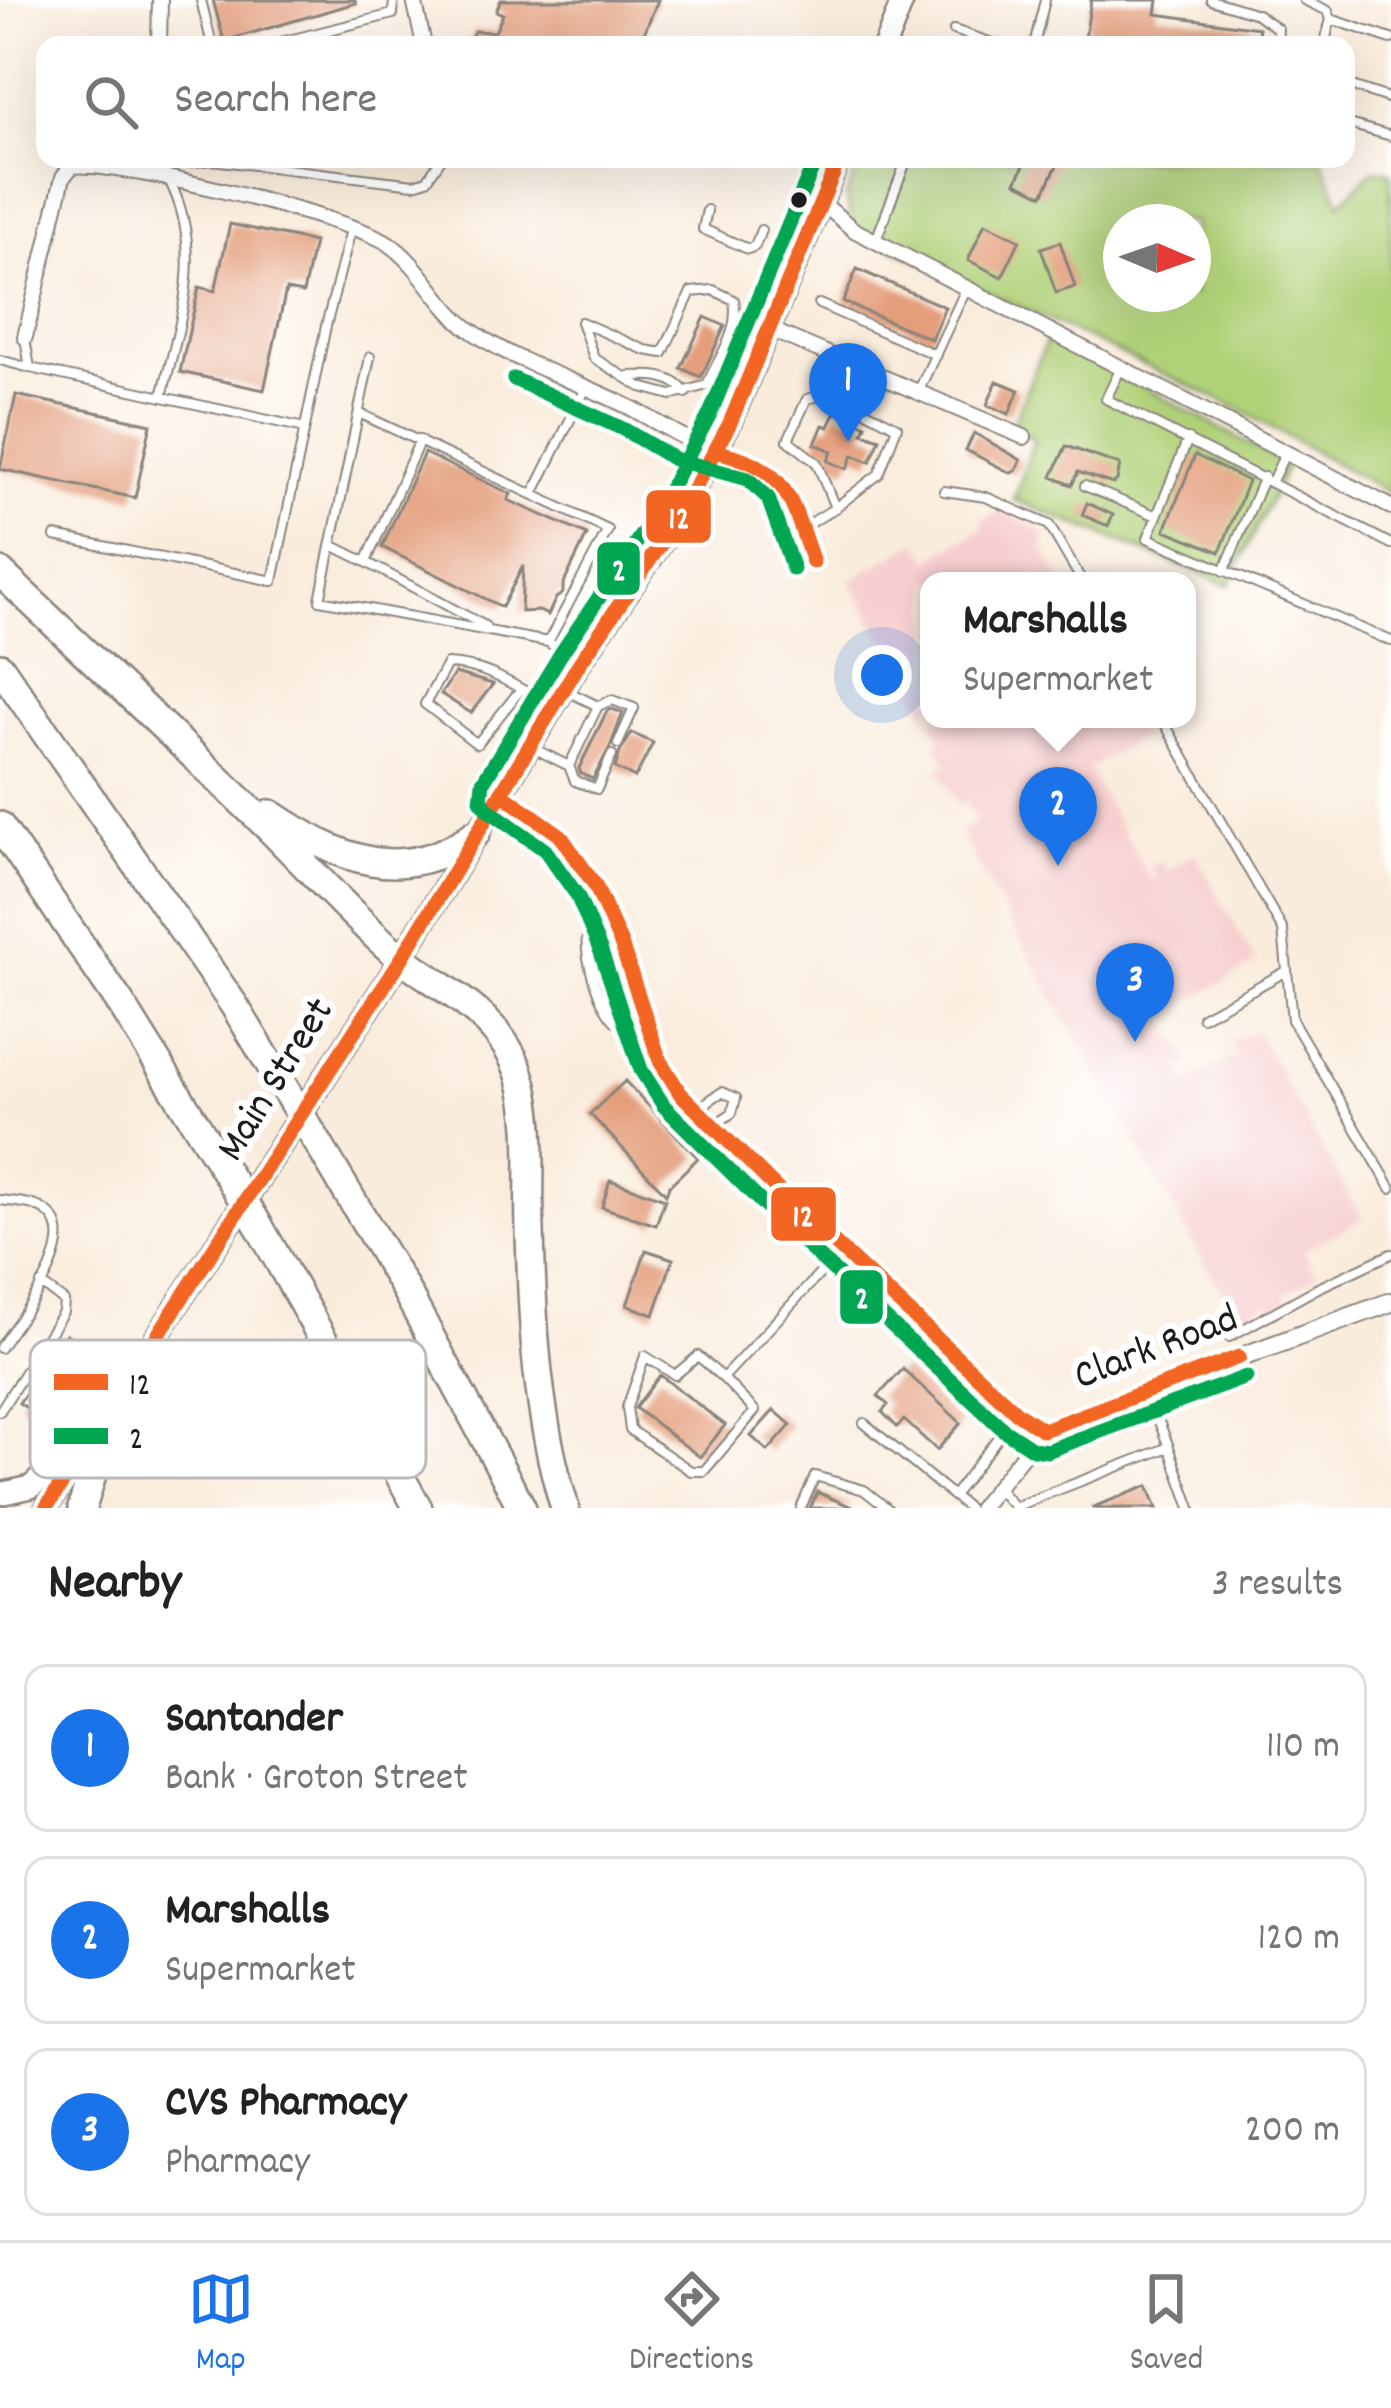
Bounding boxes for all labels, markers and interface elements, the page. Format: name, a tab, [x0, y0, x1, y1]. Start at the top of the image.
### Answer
search box	[36, 36, 1355, 168]
icon: search	[78, 69, 144, 135]
text: Search here	[174, 70, 377, 134]
unlabelled marker	[788, 189, 810, 211]
north arrow	[1103, 204, 1211, 312]
pin: 1	[809, 343, 887, 442]
line badge: 12	[644, 488, 713, 545]
text: 12	[668, 498, 690, 545]
line badge: 2	[595, 540, 642, 597]
text: 2	[612, 550, 626, 597]
popup	[920, 572, 1196, 728]
text: Marshalls	[963, 591, 1128, 655]
your location	[852, 645, 912, 705]
text: Supermarket	[963, 655, 1153, 710]
pin: 2	[1019, 767, 1097, 866]
pin: 3	[1096, 943, 1174, 1042]
street label: Main Street	[204, 987, 352, 1175]
line badge: 12	[769, 1185, 838, 1243]
text: 12	[792, 1196, 814, 1243]
line badge: 2	[838, 1268, 885, 1326]
text: 2	[855, 1278, 869, 1325]
street label: Clark Road	[1066, 1291, 1248, 1409]
legend	[30, 1340, 426, 1478]
text: 12	[129, 1364, 151, 1411]
text: 2	[129, 1418, 143, 1465]
text: Nearby	[48, 1550, 181, 1622]
text: 3 results	[1212, 1559, 1343, 1614]
text: Santander	[165, 1689, 343, 1753]
text: 1	[86, 1721, 94, 1776]
text: 110 m	[1266, 1721, 1340, 1776]
text: Bank · Groton Street	[165, 1753, 468, 1808]
text: Marshalls	[165, 1881, 330, 1945]
text: 2	[81, 1913, 99, 1968]
text: 120 m	[1257, 1913, 1340, 1968]
text: Supermarket	[165, 1945, 356, 2000]
text: CVS Pharmacy	[165, 2073, 406, 2137]
text: 3	[81, 2105, 99, 2160]
text: 200 m	[1245, 2105, 1340, 2160]
text: Pharmacy	[165, 2137, 310, 2192]
tab: Map	[188, 2266, 254, 2385]
tab: Directions	[629, 2266, 754, 2385]
tab: Saved	[1130, 2266, 1203, 2385]

